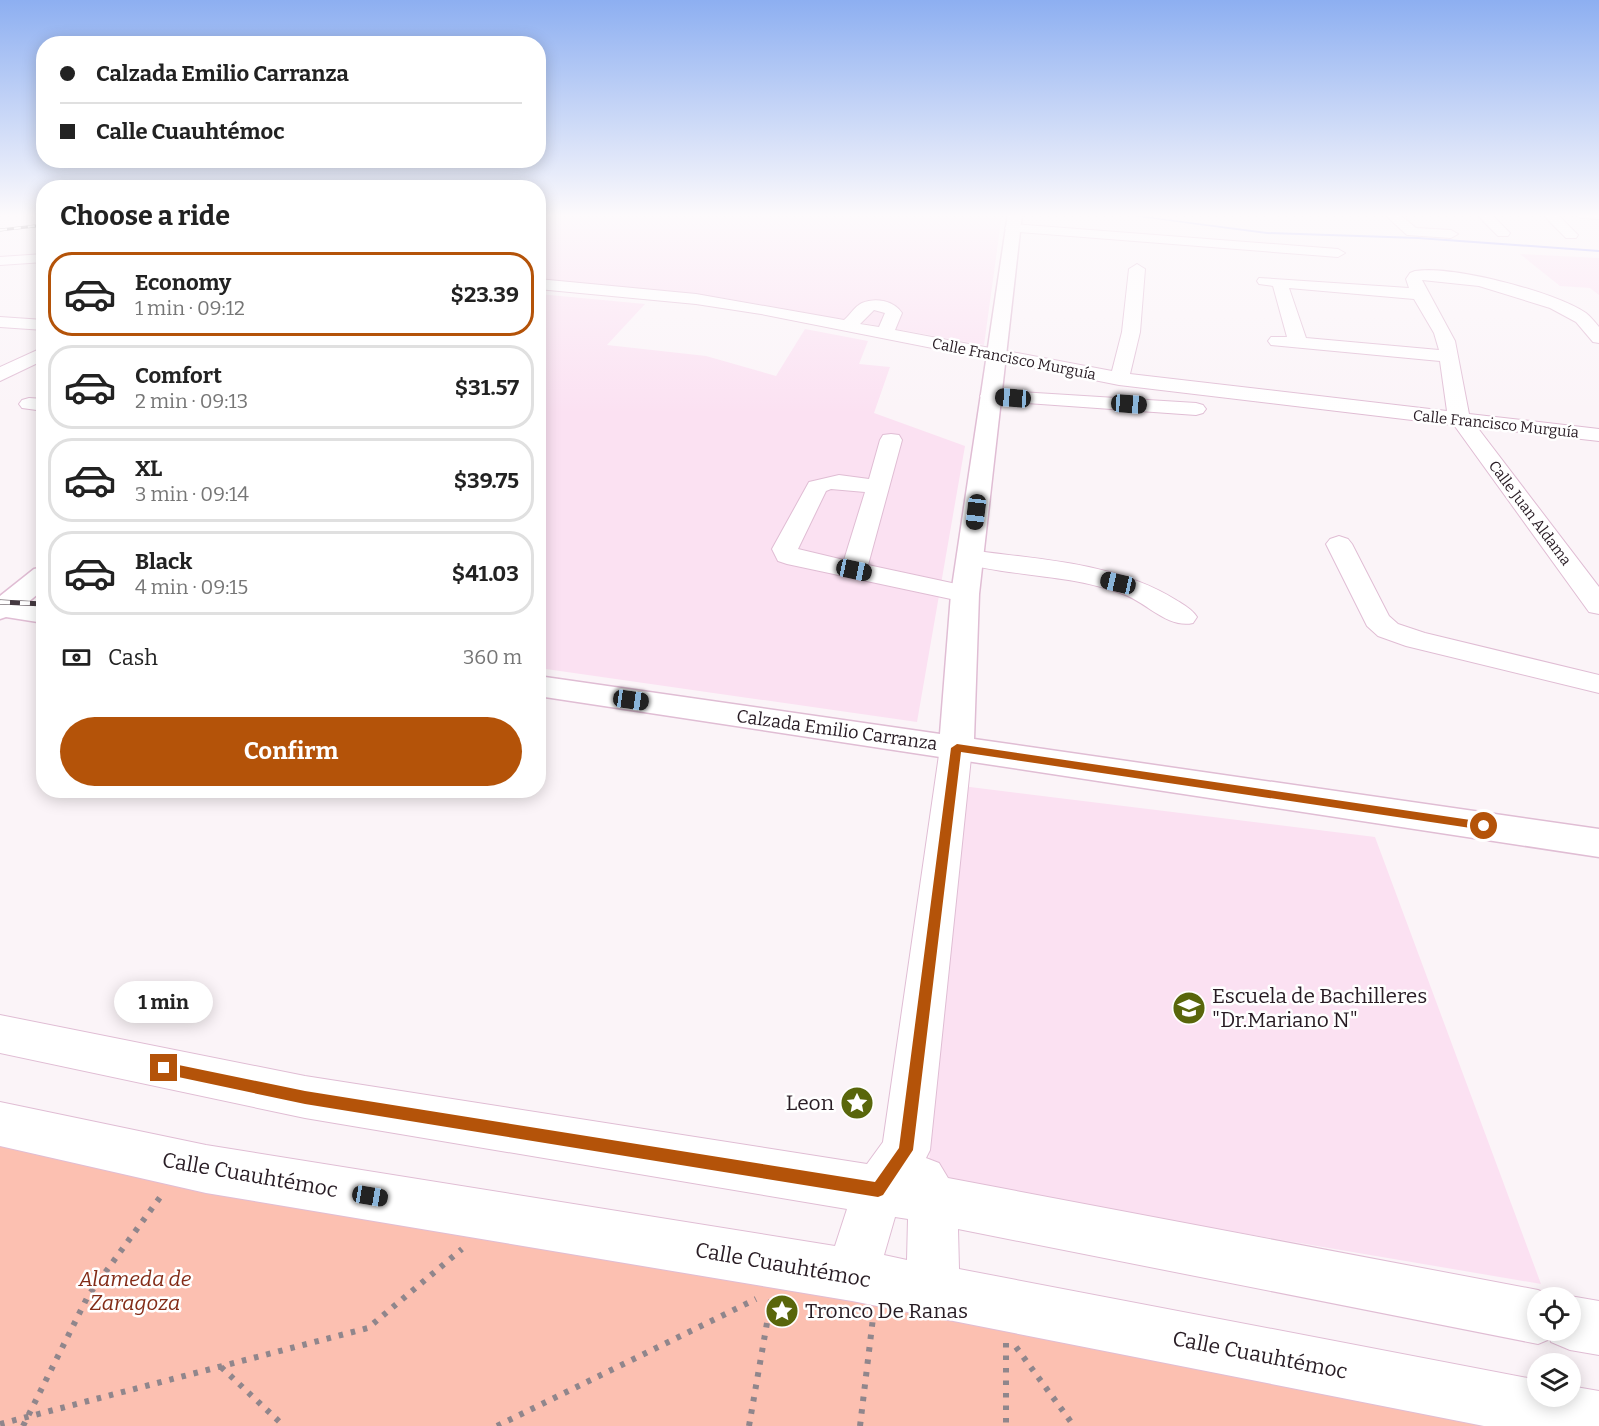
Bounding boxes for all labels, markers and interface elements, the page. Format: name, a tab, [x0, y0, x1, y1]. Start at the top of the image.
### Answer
text: Calzada Emilio Carranza	[96, 60, 349, 87]
text: Calle Cuauhtémoc	[96, 118, 285, 145]
text: Choose a ride	[60, 200, 230, 232]
icon: car	[63, 267, 117, 321]
text: Economy	[135, 269, 231, 296]
text: $23.39	[451, 281, 519, 308]
text: 1 min · 09:12	[135, 296, 245, 320]
street label: Calle Francisco Murguía	[930, 334, 1098, 384]
icon: car	[63, 360, 117, 414]
text: Comfort	[135, 362, 222, 389]
text: $31.57	[455, 374, 519, 401]
car	[994, 388, 1032, 408]
text: 2 min · 09:13	[135, 389, 248, 413]
car	[1110, 394, 1148, 414]
street label: Calle Francisco Murguía	[1412, 406, 1580, 442]
icon: car	[63, 453, 117, 507]
text: XL	[135, 455, 162, 482]
street label: Calle Juan Aldama	[1485, 457, 1575, 569]
text: $39.75	[454, 467, 519, 494]
text: 3 min · 09:14	[135, 482, 249, 506]
car	[965, 493, 987, 531]
icon: car	[63, 546, 117, 600]
text: Black	[135, 548, 192, 575]
car	[835, 557, 873, 583]
text: $41.03	[452, 560, 519, 587]
car	[1098, 570, 1138, 596]
text: 4 min · 09:15	[135, 575, 248, 599]
icon: cash	[60, 641, 93, 674]
text: Cash	[108, 644, 158, 671]
text: 360 m	[463, 645, 522, 669]
car	[612, 689, 650, 711]
street label: Calzada Emilio Carranza	[735, 705, 939, 755]
button: Confirm	[60, 717, 522, 786]
route start	[1470, 812, 1497, 839]
callout: 1 min	[114, 981, 213, 1023]
place label: Escuela de Bachilleres "Dr.Mariano N"	[1212, 983, 1427, 1033]
text: 1 min	[138, 990, 189, 1014]
school or university icon: Escuela de Bachilleres "Dr.Mariano N"	[1171, 990, 1207, 1026]
route end	[150, 1054, 177, 1081]
place icon: Leon	[839, 1085, 875, 1121]
place label: Leon	[786, 1090, 834, 1116]
street label: Calle Cuauhtémoc	[160, 1147, 340, 1203]
car	[351, 1184, 389, 1208]
street label: Calle Cuauhtémoc	[693, 1237, 873, 1293]
park label: Alameda de Zaragoza	[78, 1266, 192, 1316]
map controls	[1527, 1287, 1581, 1407]
button: locate	[1527, 1287, 1581, 1341]
place icon: Tronco De Ranas	[764, 1293, 800, 1329]
place label: Tronco De Ranas	[805, 1298, 968, 1324]
street label: Calle Cuauhtémoc	[1170, 1325, 1350, 1385]
button: layers	[1527, 1353, 1581, 1407]

